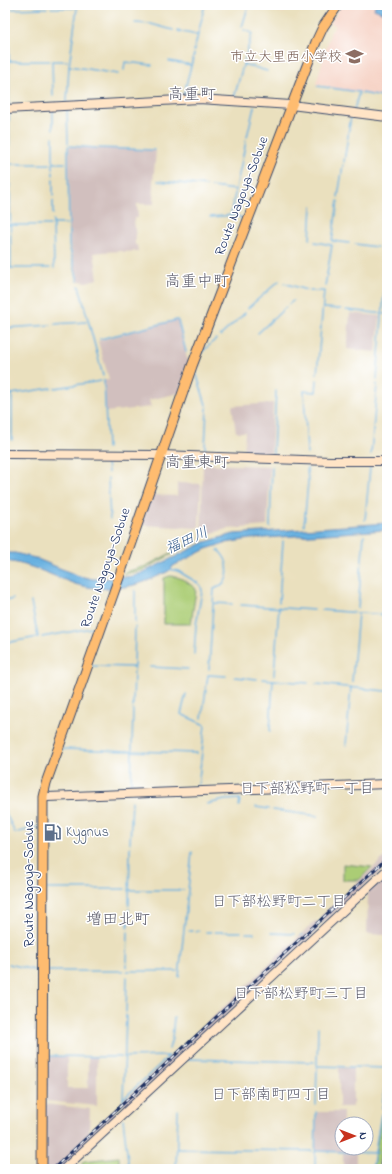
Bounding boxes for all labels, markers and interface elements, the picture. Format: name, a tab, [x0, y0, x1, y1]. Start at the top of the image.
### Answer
place label: 市立大里西小学校	[230, 47, 342, 68]
school or university icon: 市立大里西小学校	[345, 47, 365, 67]
district label: 高重町	[168, 83, 216, 107]
street label: Route Nagoya-Sobue	[210, 133, 276, 259]
district label: 高重中町	[165, 270, 229, 294]
district label: 高重東町	[165, 451, 229, 475]
street label: Route Nagoya-Sobue	[76, 504, 138, 631]
water label: 福田川	[162, 522, 212, 560]
district label: 日下部松野町一丁目	[239, 778, 375, 800]
street label: Route Nagoya-Sobue	[19, 820, 41, 947]
fuel station icon: Kygnus	[43, 822, 63, 842]
place label: Kygnus	[66, 822, 109, 844]
district label: 日下部松野町二丁目	[211, 891, 347, 913]
district label: 増田北町	[86, 908, 150, 932]
district label: 日下部松野町三丁目	[233, 983, 369, 1005]
district label: 日下部南町四丁目	[211, 1084, 331, 1106]
north arrow	[334, 1116, 374, 1156]
text: N	[355, 1132, 371, 1140]

